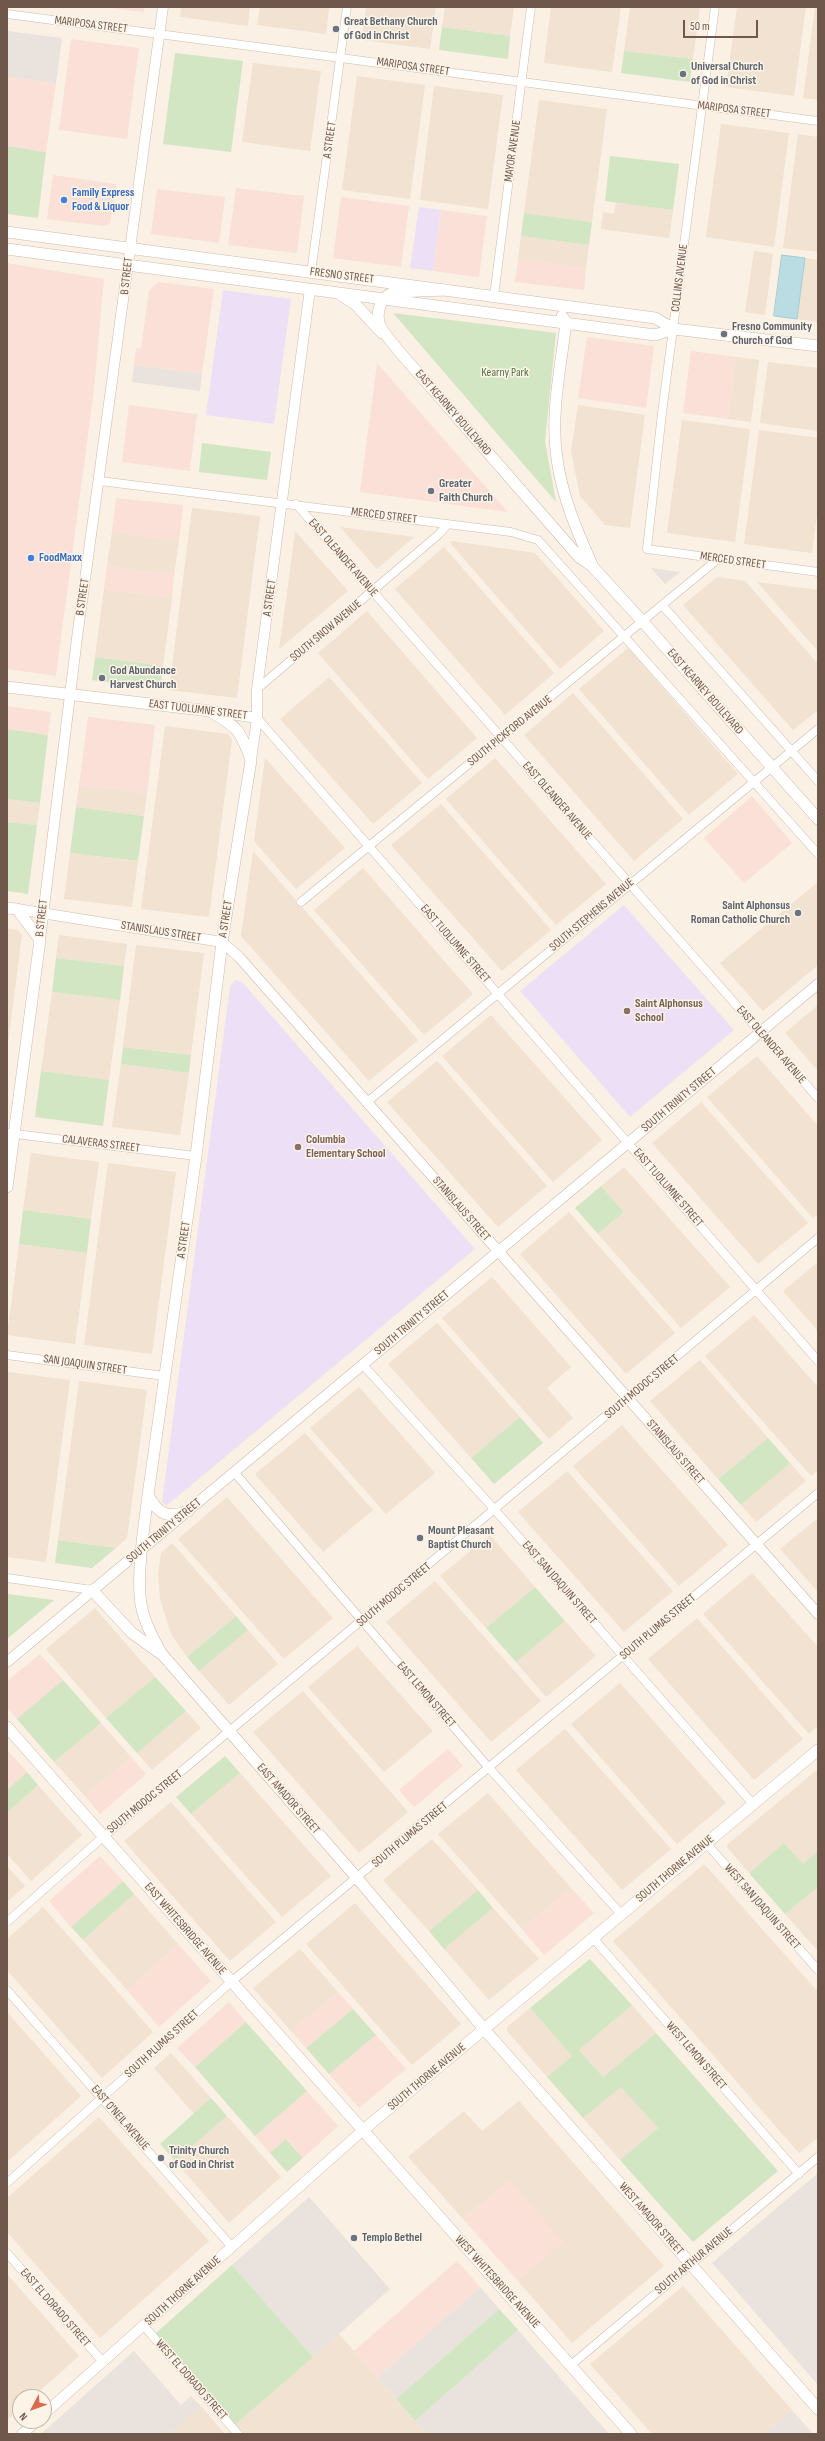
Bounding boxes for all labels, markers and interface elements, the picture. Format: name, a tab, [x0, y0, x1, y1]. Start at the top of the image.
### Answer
scale bar	[685, 12, 760, 38]
street label: MARIPOSA STREET	[54, 13, 128, 37]
place label: Great Bethany Church of God in Christ	[344, 15, 438, 43]
text: 50 m	[690, 19, 710, 34]
marker: Great Bethany Church of God in Christ	[331, 24, 341, 34]
street label: MARIPOSA STREET	[376, 55, 450, 79]
place label: Universal Church of God in Christ	[691, 60, 763, 88]
marker: Universal Church of God in Christ	[678, 69, 688, 79]
street label: MARIPOSA STREET	[697, 98, 771, 122]
street label: MAYOR AVENUE	[502, 119, 524, 183]
street label: A STREET	[320, 121, 340, 159]
place label: Family Express Food & Liquor	[72, 186, 134, 214]
marker: Family Express Food & Liquor	[59, 195, 69, 205]
street label: COLLINS AVENUE	[669, 243, 691, 313]
street label: B STREET	[118, 257, 136, 295]
street label: FRESNO STREET	[309, 265, 375, 287]
place label: Fresno Community Church of God	[732, 320, 812, 348]
marker: Fresno Community Church of God	[719, 329, 729, 339]
park label: Kearny Park	[481, 366, 529, 380]
street label: EAST KEARNEY BOULEVARD	[412, 367, 494, 459]
place label: Greater Faith Church	[439, 477, 493, 505]
marker: Greater Faith Church	[426, 486, 436, 496]
street label: MERCED STREET	[350, 505, 418, 527]
street label: EAST OLEANDER AVENUE	[305, 516, 381, 600]
street label: MERCED STREET	[699, 549, 767, 573]
place label: FoodMaxx	[39, 551, 82, 565]
marker: FoodMaxx	[26, 553, 36, 563]
street label: B STREET	[73, 577, 93, 617]
street label: A STREET	[260, 579, 280, 617]
street label: SOUTH SNOW AVENUE	[287, 597, 365, 665]
street label: EAST KEARNEY BOULEVARD	[664, 646, 746, 738]
place label: God Abundance Harvest Church	[110, 664, 176, 692]
marker: God Abundance Harvest Church	[97, 673, 107, 683]
street label: SOUTH PICKFORD AVENUE	[465, 693, 555, 769]
street label: EAST TUOLUMNE STREET	[148, 697, 248, 723]
street label: EAST OLEANDER AVENUE	[519, 759, 595, 843]
street label: SOUTH STEPHENS AVENUE	[547, 875, 637, 955]
street label: B STREET	[33, 899, 51, 937]
street label: A STREET	[216, 899, 236, 939]
place label: Saint Alphonsus Roman Catholic Church	[691, 899, 790, 927]
street label: EAST TUOLUMNE STREET	[417, 902, 493, 986]
marker: Saint Alphonsus Roman Catholic Church	[793, 908, 803, 918]
street label: STANISLAUS STREET	[120, 919, 202, 945]
place label: Saint Alphonsus School	[635, 997, 703, 1025]
street label: EAST OLEANDER AVENUE	[733, 1003, 809, 1087]
marker: Saint Alphonsus School	[622, 1006, 632, 1016]
street label: SOUTH TRINITY STREET	[639, 1065, 719, 1135]
street label: CALAVERAS STREET	[61, 1132, 141, 1156]
place label: Columbia Elementary School	[306, 1133, 386, 1161]
marker: Columbia Elementary School	[293, 1142, 303, 1152]
street label: EAST TUOLUMNE STREET	[630, 1146, 706, 1230]
street label: STANISLAUS STREET	[429, 1174, 493, 1244]
street label: A STREET	[174, 1221, 194, 1259]
street label: SOUTH TRINITY STREET	[372, 1288, 452, 1358]
street label: SAN JOAQUIN STREET	[42, 1352, 128, 1378]
street label: SOUTH MODOC STREET	[602, 1352, 682, 1422]
street label: STANISLAUS STREET	[643, 1417, 707, 1487]
street label: SOUTH TRINITY STREET	[124, 1496, 204, 1566]
place label: Mount Pleasant Baptist Church	[428, 1524, 494, 1552]
marker: Mount Pleasant Baptist Church	[415, 1533, 425, 1543]
street label: EAST SAN JOAQUIN STREET	[519, 1538, 599, 1628]
street label: SOUTH MODOC STREET	[354, 1560, 434, 1630]
street label: SOUTH PLUMAS STREET	[617, 1591, 699, 1663]
street label: EAST LEMON STREET	[394, 1659, 458, 1731]
street label: EAST AMADOR STREET	[253, 1761, 323, 1837]
street label: SOUTH MODOC STREET	[104, 1767, 186, 1837]
street label: SOUTH PLUMAS STREET	[369, 1799, 451, 1871]
street label: SOUTH THORNE AVENUE	[633, 1832, 717, 1906]
street label: WEST SAN JOAQUIN STREET	[721, 1861, 803, 1953]
street label: EAST WHITESBRIDGE AVENUE	[141, 1880, 229, 1978]
street label: SOUTH PLUMAS STREET	[122, 2007, 202, 2081]
street label: WEST LEMON STREET	[663, 2019, 729, 2093]
street label: SOUTH THORNE AVENUE	[385, 2040, 469, 2114]
street label: EAST O'NEIL AVENUE	[88, 2082, 152, 2154]
place label: Trinity Church of God in Christ	[169, 2144, 234, 2172]
marker: Trinity Church of God in Christ	[156, 2153, 166, 2163]
street label: WEST AMADOR STREET	[616, 2180, 686, 2258]
street label: SOUTH ARTHUR AVENUE	[652, 2224, 736, 2298]
place label: Templo Bethel	[362, 2231, 422, 2245]
marker: Templo Bethel	[349, 2233, 359, 2243]
street label: WEST WHITESBRIDGE AVENUE	[451, 2233, 543, 2331]
street label: SOUTH THORNE AVENUE	[142, 2253, 224, 2329]
street label: EAST EL DORADO STREET	[17, 2266, 93, 2350]
street label: WEST EL DORADO STREET	[152, 2337, 230, 2423]
north arrow	[12, 2389, 52, 2429]
text: N	[16, 2410, 30, 2423]

